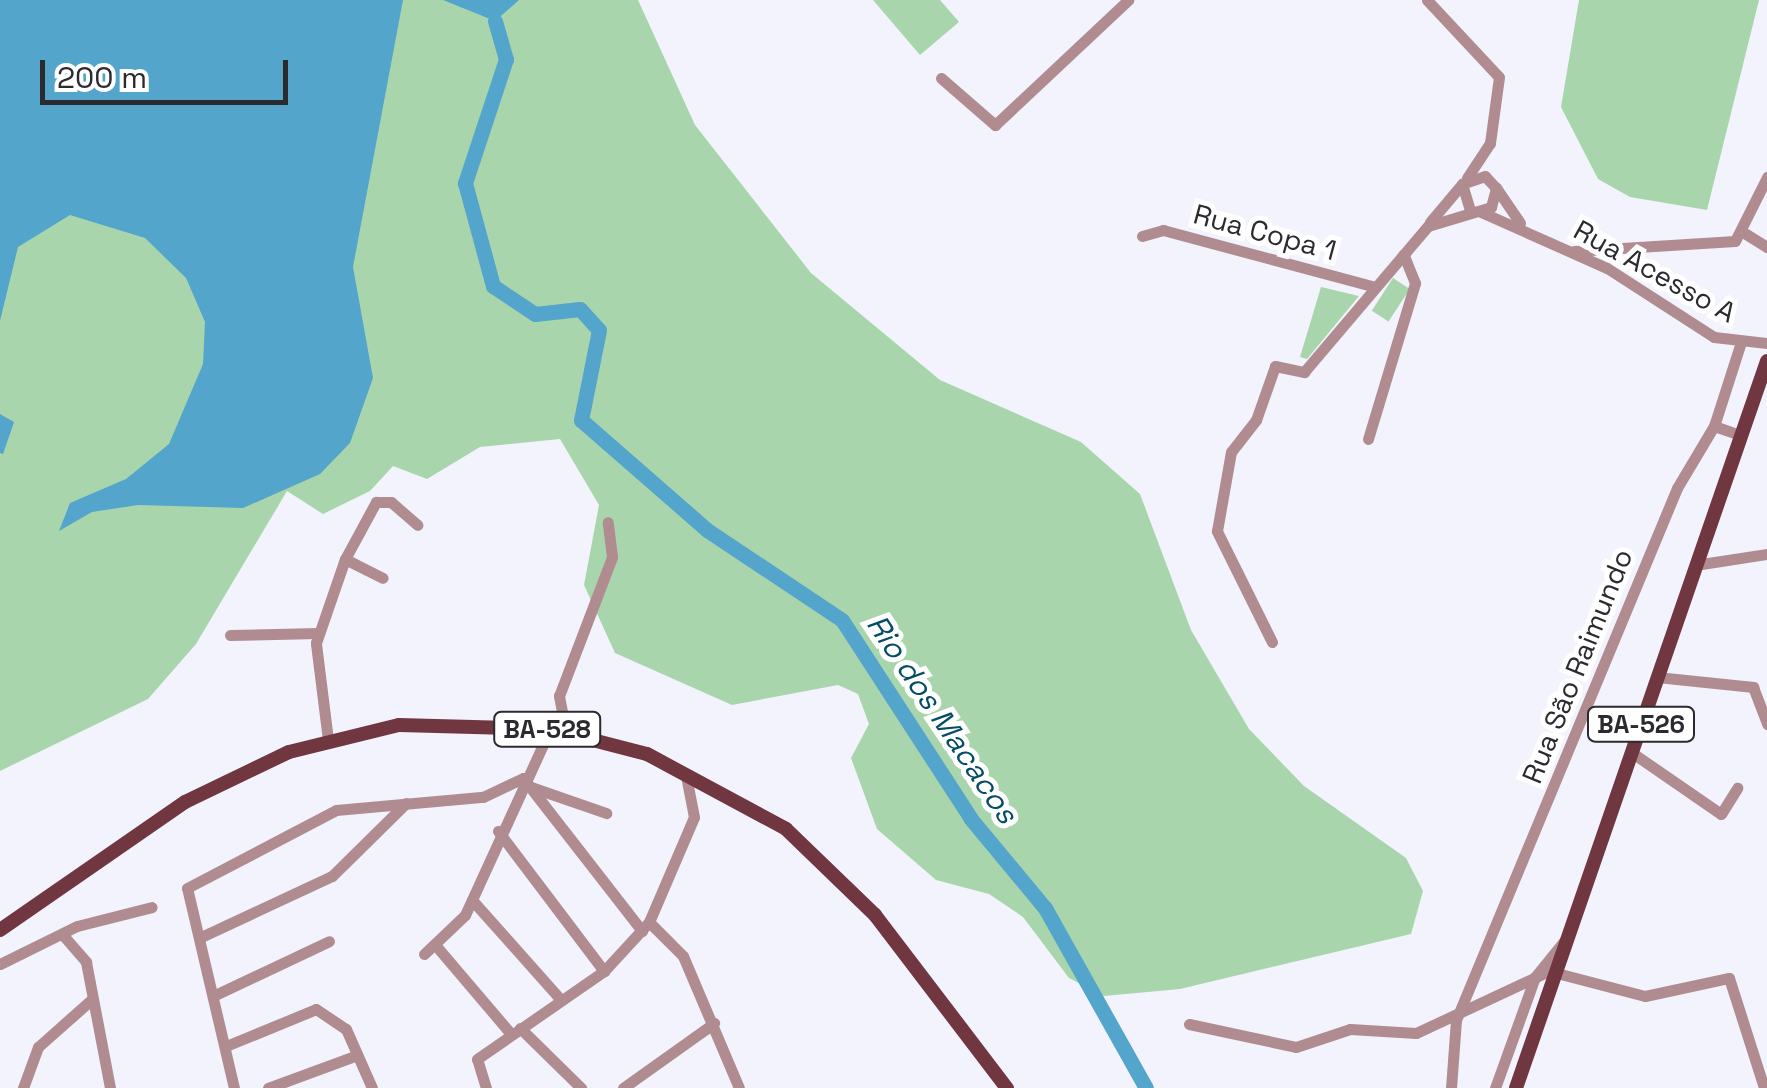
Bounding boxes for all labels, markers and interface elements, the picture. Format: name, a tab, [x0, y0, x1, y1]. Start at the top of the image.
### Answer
scale bar	[45, 40, 292, 102]
text: 200 m	[57, 58, 147, 97]
street label: Rua Copa 1	[1190, 197, 1340, 267]
street label: Rua Acesso A	[1568, 213, 1742, 329]
street label: Rua São Raimundo	[1515, 544, 1639, 788]
water label: Rio dos Macacos	[859, 608, 1025, 830]
road number: BA-526	[1586, 704, 1696, 744]
road number: BA-528	[492, 709, 602, 749]

